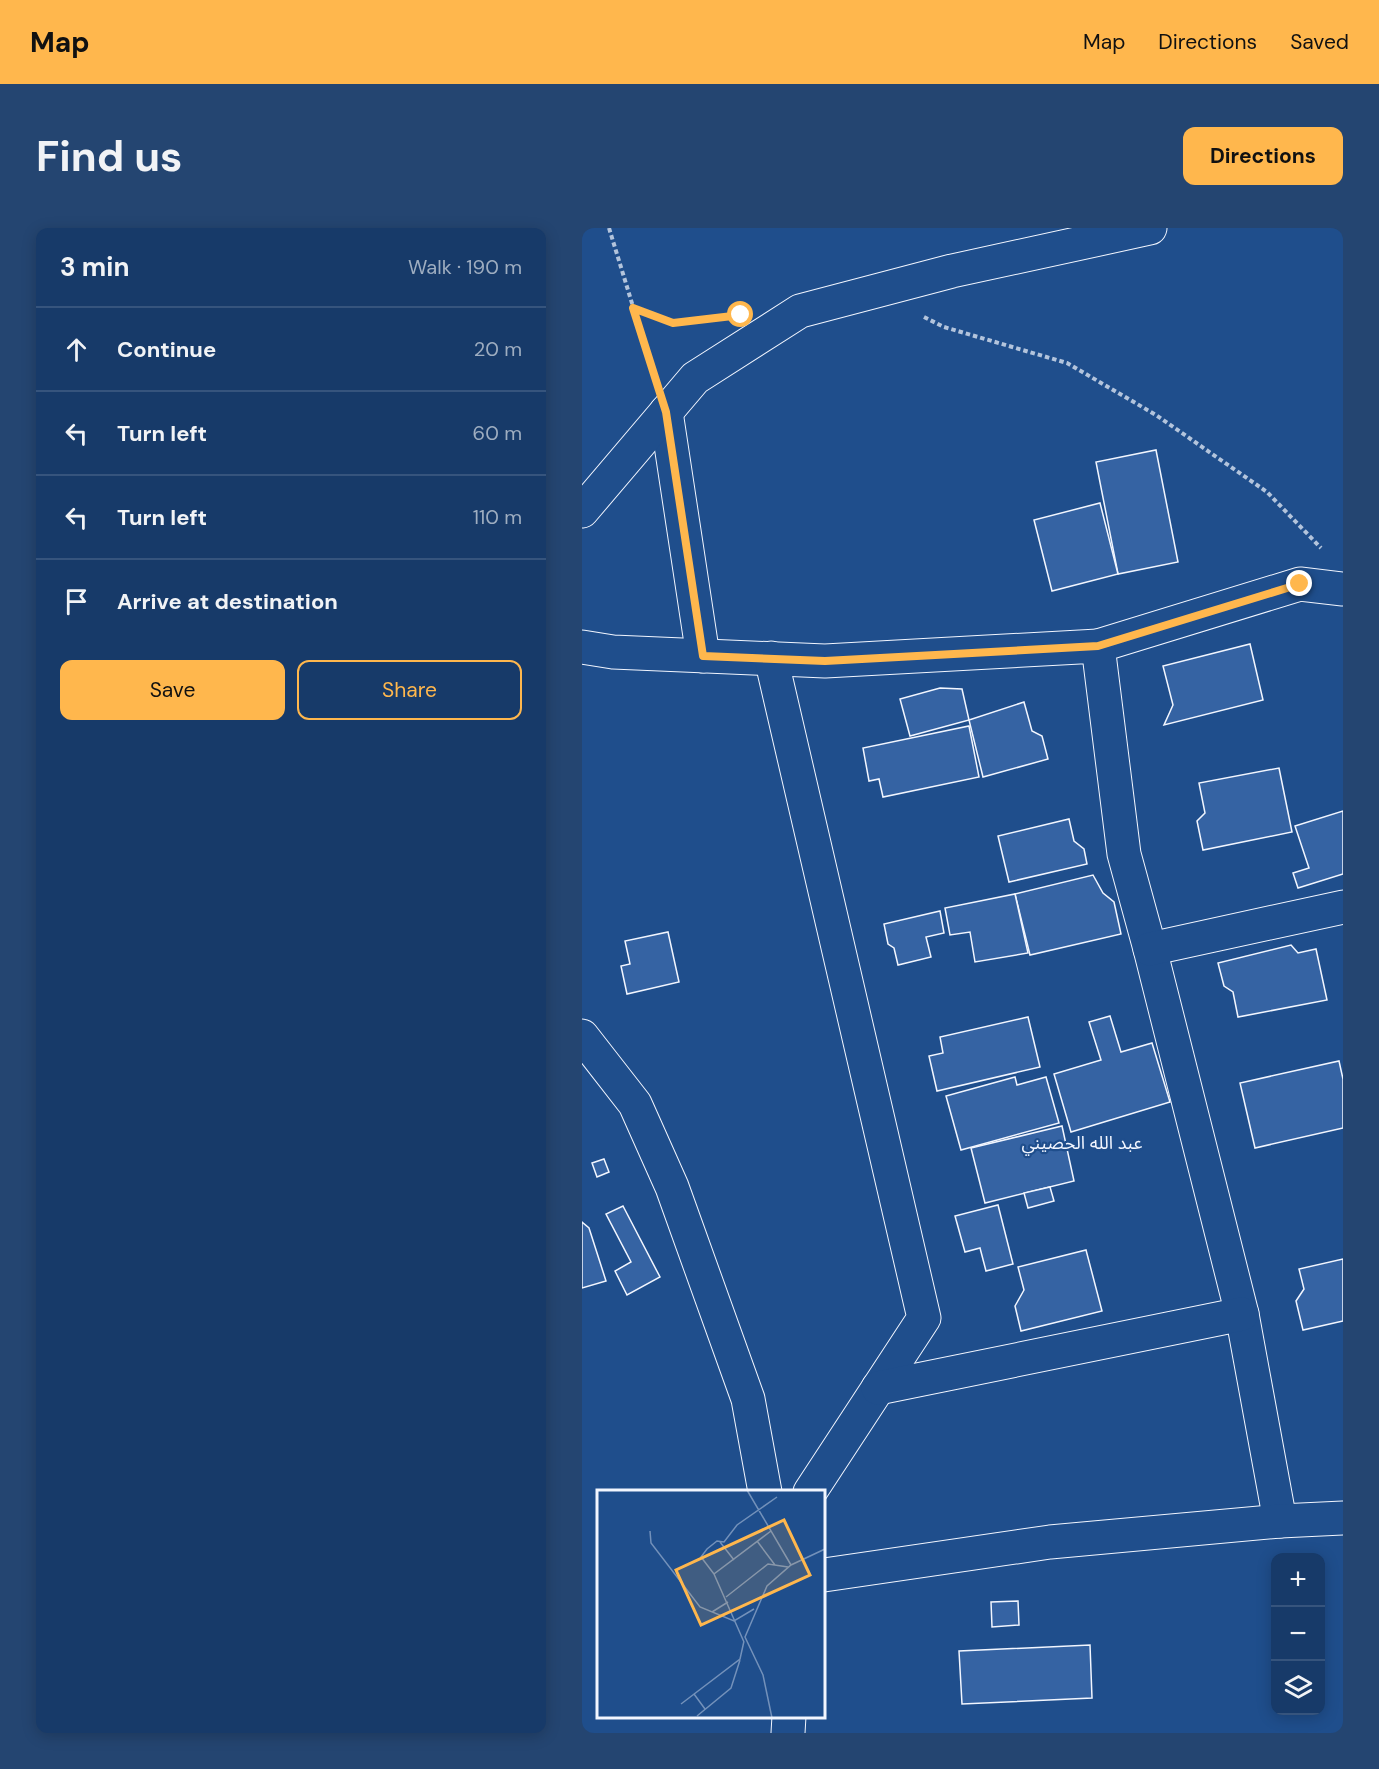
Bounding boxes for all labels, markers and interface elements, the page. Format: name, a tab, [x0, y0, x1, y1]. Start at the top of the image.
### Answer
text: Map	[30, 24, 90, 61]
text: Map	[1083, 28, 1125, 56]
text: Directions	[1158, 28, 1257, 56]
text: Saved	[1290, 28, 1349, 56]
button: Directions	[1183, 127, 1343, 185]
text: Find us	[36, 129, 182, 184]
text: 3 min	[60, 250, 129, 284]
text: Walk · 190 m	[408, 254, 522, 280]
route start	[727, 301, 753, 327]
icon: ahead	[60, 333, 93, 366]
text: Continue	[117, 335, 216, 364]
text: 20 m	[474, 336, 522, 362]
icon: left	[60, 417, 93, 450]
text: Turn left	[117, 419, 207, 448]
text: 60 m	[473, 420, 522, 446]
icon: left	[60, 501, 93, 534]
text: Turn left	[117, 503, 207, 532]
text: 110 m	[473, 504, 522, 530]
route end	[1286, 570, 1312, 596]
icon: arrive	[60, 585, 93, 618]
text: Arrive at destination	[117, 587, 338, 616]
button: Save	[60, 660, 285, 720]
button: Share	[297, 660, 522, 720]
district label: عبد الله الحصيني	[1021, 1131, 1143, 1156]
inset map	[597, 1490, 825, 1718]
map controls	[1271, 1553, 1325, 1715]
button: +	[1271, 1553, 1325, 1607]
button: −	[1271, 1607, 1325, 1661]
button: layers	[1271, 1661, 1325, 1715]

